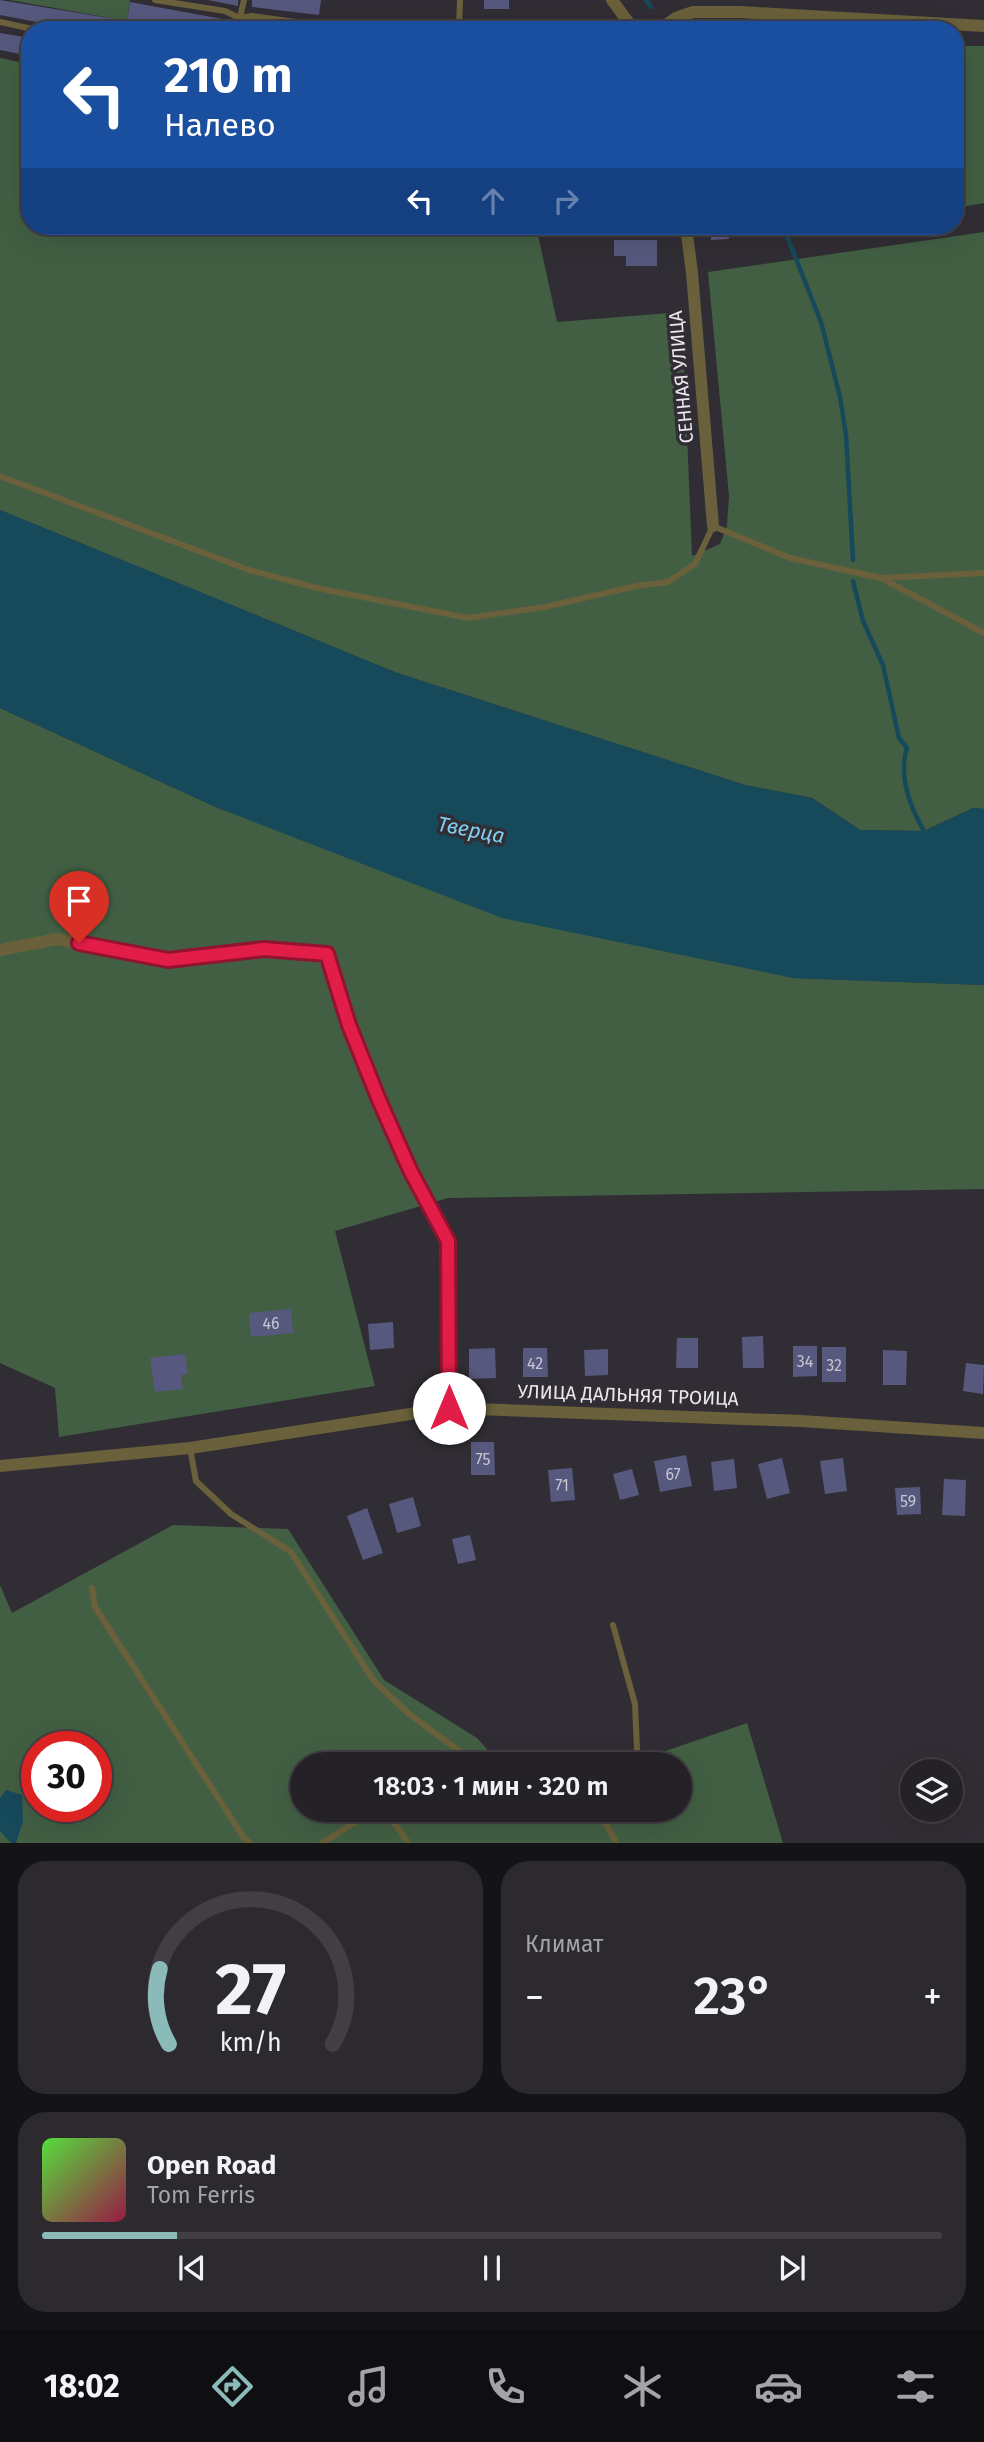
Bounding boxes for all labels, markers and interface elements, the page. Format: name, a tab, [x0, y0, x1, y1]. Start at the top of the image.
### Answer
text: 210 m	[164, 46, 293, 105]
icon: left	[49, 49, 140, 140]
text: Налево	[164, 106, 276, 144]
icon: left	[401, 182, 439, 220]
icon: ahead	[474, 182, 512, 220]
icon: right	[547, 182, 585, 220]
street label: СЕННАЯ УЛИЦА	[664, 310, 698, 444]
water label: Тверца	[435, 811, 507, 849]
pin	[49, 871, 109, 943]
icon: arrive	[60, 882, 98, 920]
house number: 46	[262, 1314, 280, 1333]
house number: 34	[797, 1352, 814, 1371]
house number: 42	[527, 1354, 543, 1373]
house number: 32	[826, 1356, 842, 1375]
position arrow	[412, 1371, 486, 1445]
street label: УЛИЦА ДАЛЬНЯЯ ТРОИЦА	[517, 1380, 739, 1410]
house number: 75	[476, 1450, 490, 1469]
house number: 67	[665, 1465, 681, 1484]
house number: 71	[555, 1476, 569, 1495]
house number: 59	[900, 1492, 916, 1511]
speed limit sign: 30	[21, 1731, 112, 1822]
map controls	[900, 1759, 963, 1822]
button: layers	[900, 1759, 963, 1822]
text: 18:03 · 1 мин · 320 m	[373, 1771, 609, 1802]
text: Климат	[525, 1930, 603, 1958]
text: 27	[215, 1946, 286, 2033]
text: 23°	[693, 1965, 774, 2028]
text: −	[525, 1974, 544, 2020]
text: +	[923, 1974, 942, 2020]
text: km/h	[220, 2027, 281, 2057]
text: Open Road	[147, 2150, 276, 2181]
text: Tom Ferris	[147, 2181, 255, 2209]
icon: previous	[173, 2249, 211, 2287]
icon: pause	[473, 2249, 511, 2287]
icon: next	[773, 2249, 811, 2287]
icon: directions	[208, 2362, 257, 2411]
icon: music	[344, 2362, 393, 2411]
icon: phone	[481, 2362, 530, 2411]
icon: climate	[618, 2362, 667, 2411]
icon: car	[754, 2362, 803, 2411]
icon: filters	[891, 2362, 940, 2411]
text: 18:02	[44, 2367, 120, 2405]

